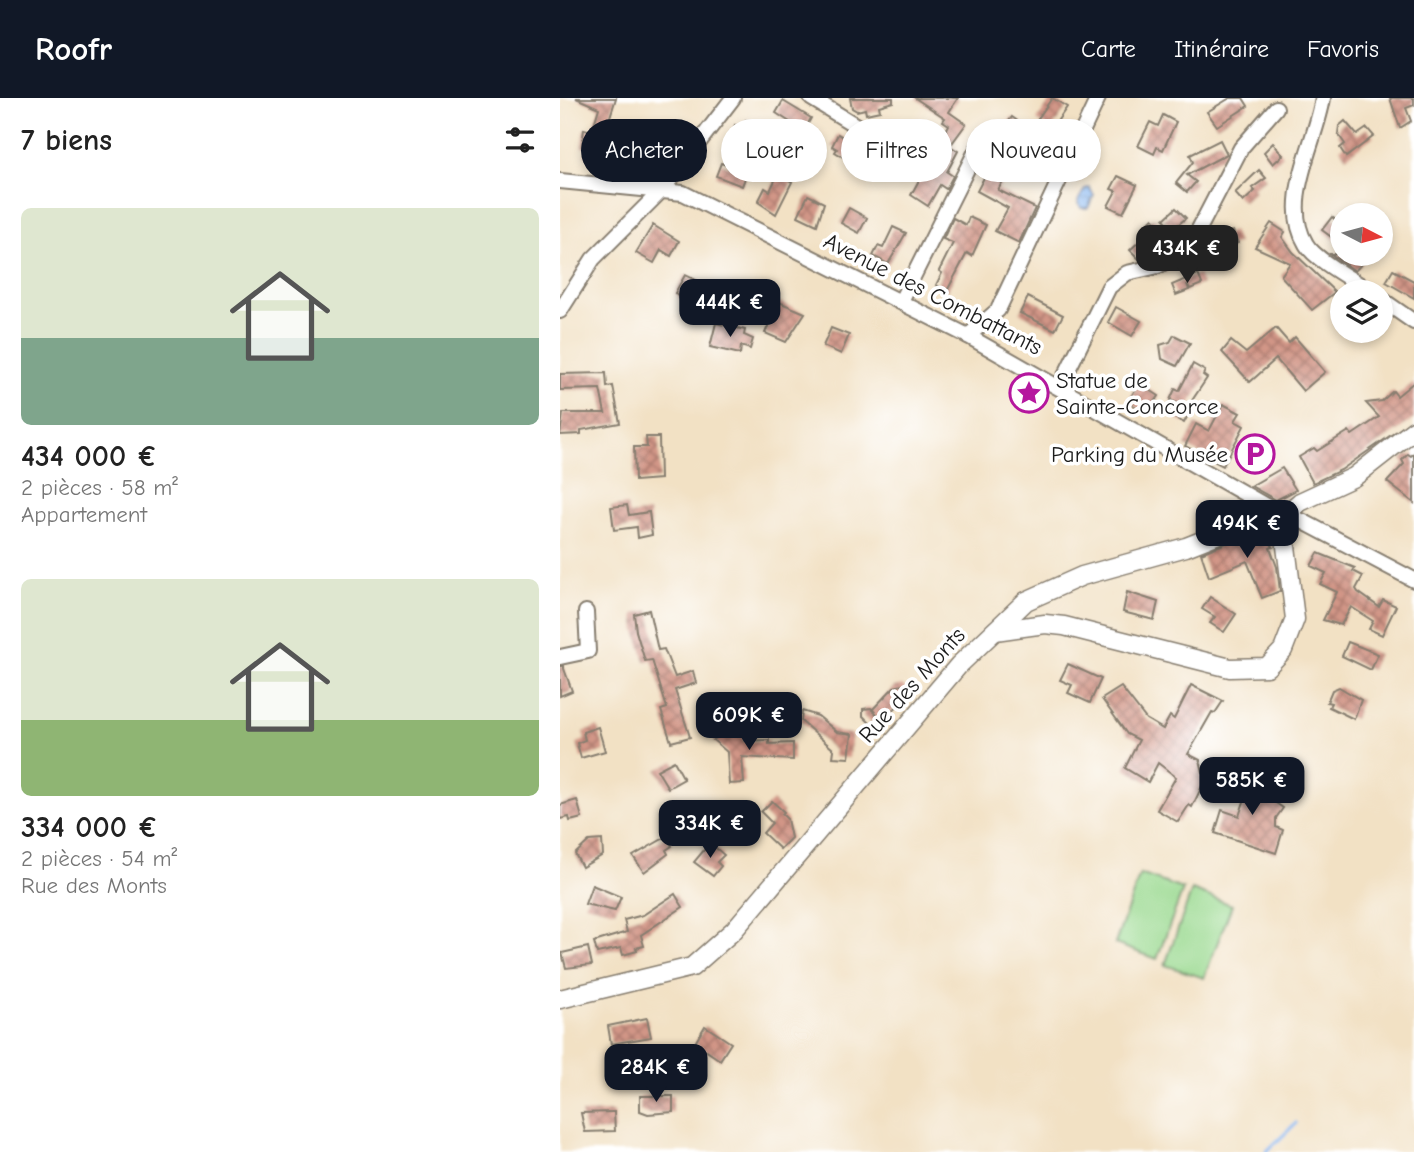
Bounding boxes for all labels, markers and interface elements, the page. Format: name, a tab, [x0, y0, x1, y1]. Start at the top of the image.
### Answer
text: Roofr	[35, 30, 112, 68]
text: Carte	[1081, 35, 1136, 63]
text: Itinéraire	[1174, 35, 1269, 63]
text: Favoris	[1307, 35, 1379, 63]
chip: Acheter	[581, 119, 707, 182]
chip: Louer	[721, 119, 827, 182]
chip: Filtres	[841, 119, 952, 182]
chip: Nouveau	[966, 119, 1101, 182]
icon: filters	[501, 121, 539, 159]
text: 7 biens	[21, 123, 112, 158]
north arrow	[1330, 203, 1393, 266]
map controls	[1330, 203, 1393, 343]
pin: 434K €	[1130, 226, 1244, 285]
street label: Avenue des Combattants	[819, 227, 1047, 361]
text: 434K €	[1152, 234, 1222, 261]
icon: home	[217, 253, 343, 379]
pin: 444K €	[673, 280, 787, 339]
button: layers	[1330, 280, 1393, 343]
text: 444K €	[695, 288, 765, 315]
place label: Statue de Sainte-Concorce	[1056, 367, 1219, 420]
place icon: Statue de Sainte-Concorce	[1008, 372, 1050, 414]
parking icon: Parking du Musée	[1234, 433, 1276, 475]
text: 434 000 €	[21, 439, 157, 474]
place label: Parking du Musée	[1051, 441, 1228, 468]
text: 2 pièces · 58 m²	[21, 474, 178, 501]
pin: 494K €	[1190, 500, 1304, 560]
text: Appartement	[21, 501, 147, 528]
text: 494K €	[1212, 509, 1282, 536]
street label: Rue des Monts	[853, 622, 971, 748]
icon: home	[217, 624, 343, 750]
pin: 609K €	[692, 692, 806, 752]
text: 609K €	[712, 701, 786, 728]
pin: 585K €	[1195, 758, 1309, 817]
text: 585K €	[1215, 766, 1289, 793]
pin: 334K €	[653, 800, 767, 860]
text: 334K €	[675, 809, 745, 836]
text: 334 000 €	[21, 810, 158, 845]
text: 2 pièces · 54 m²	[21, 845, 177, 872]
text: Rue des Monts	[21, 872, 167, 899]
pin: 284K €	[599, 1044, 713, 1104]
text: 284K €	[620, 1053, 692, 1080]

